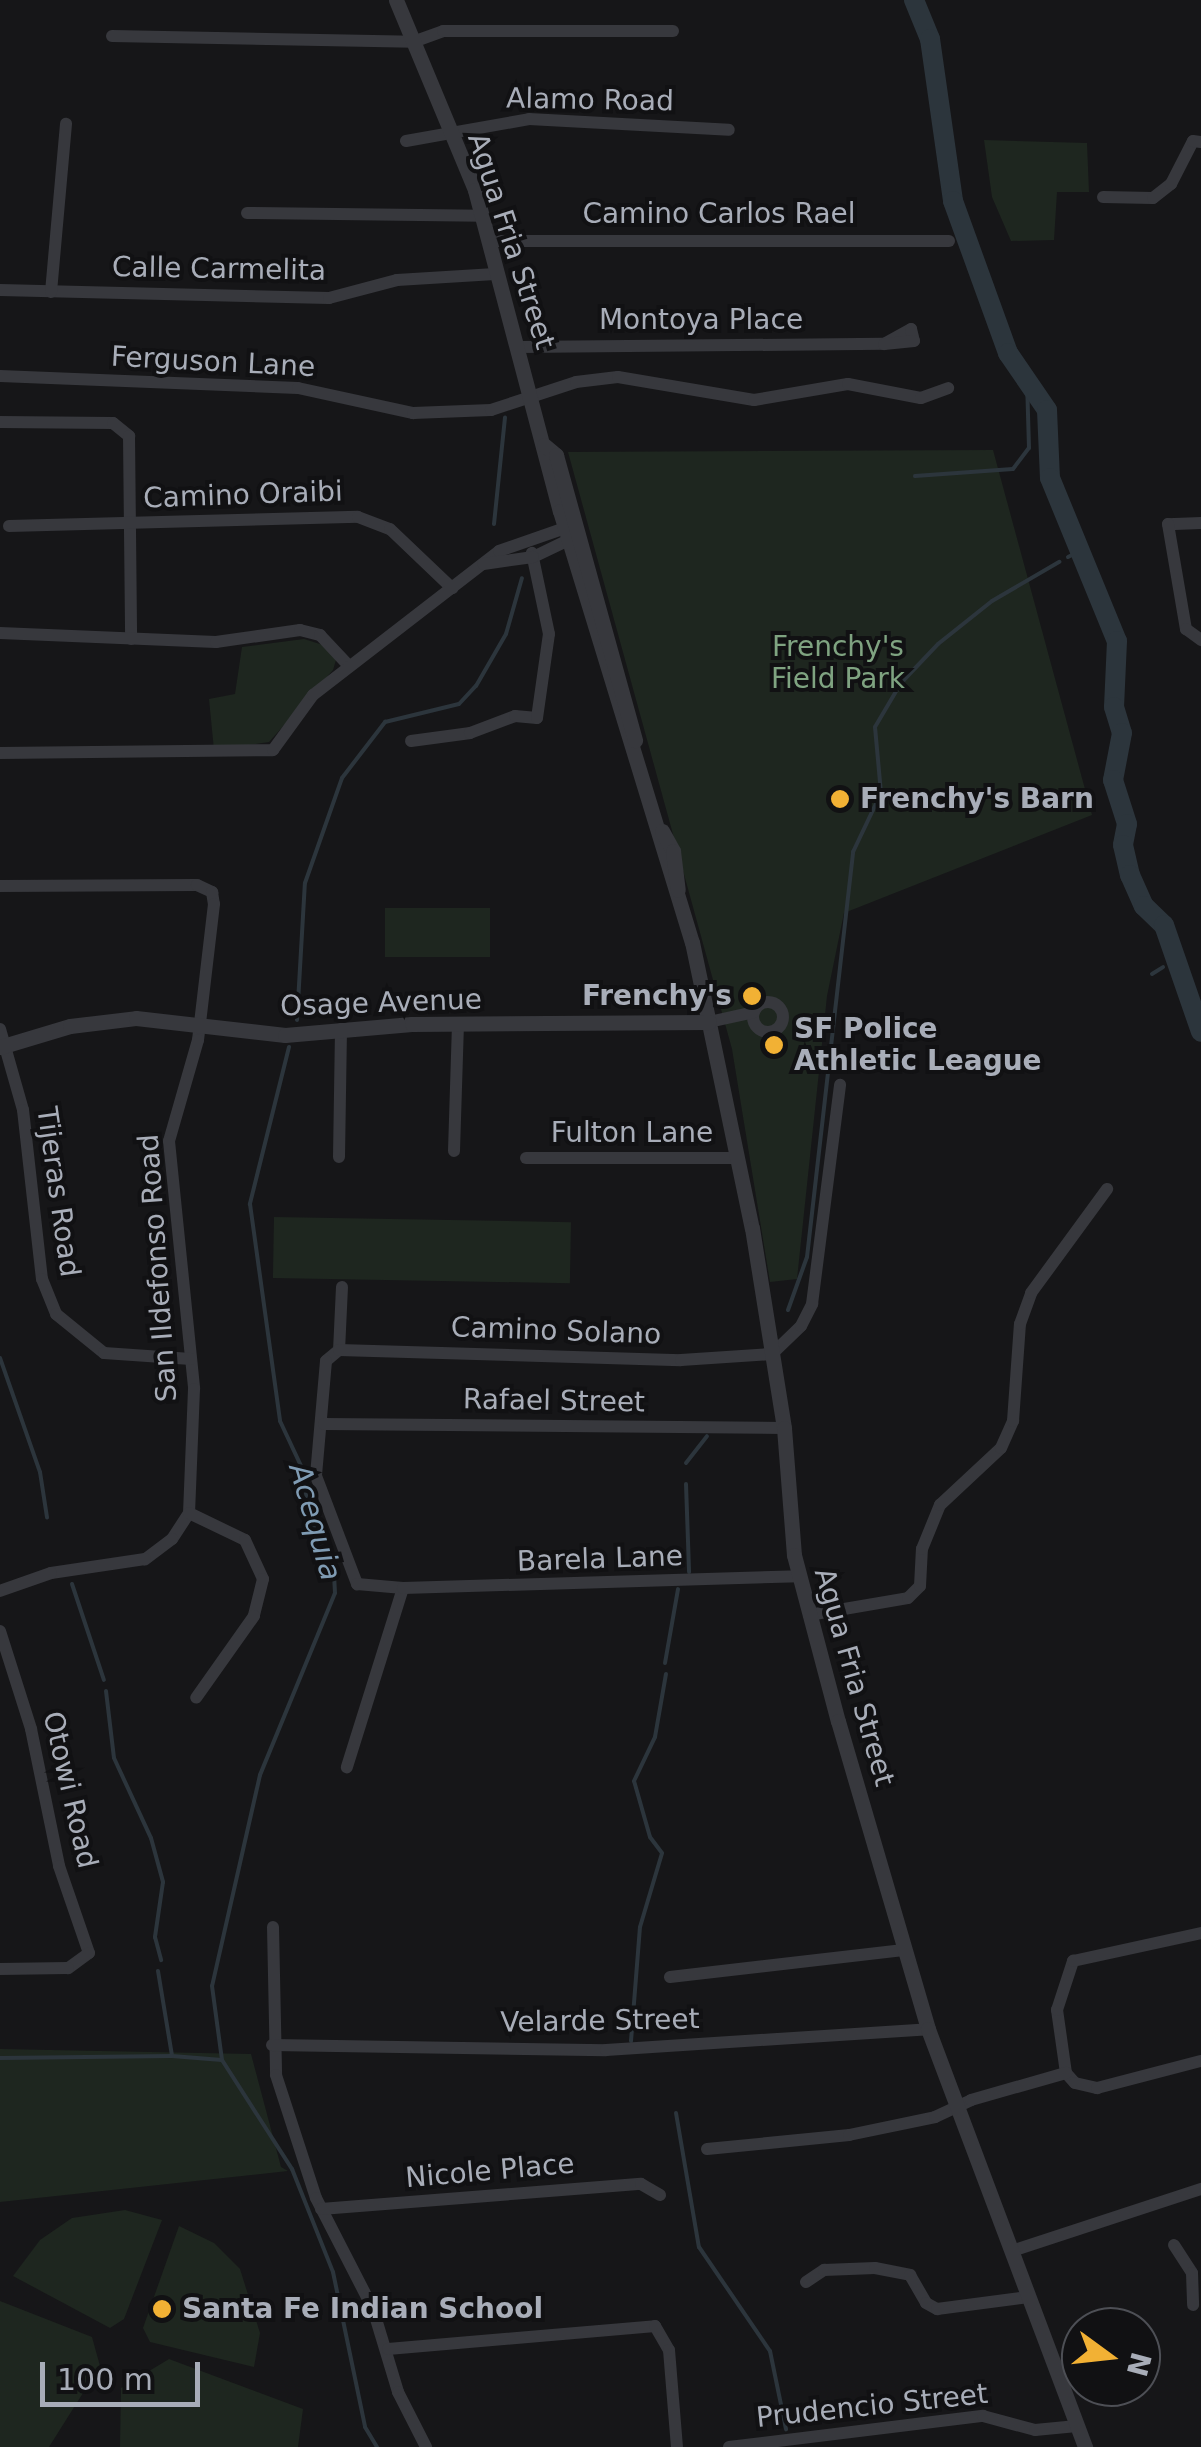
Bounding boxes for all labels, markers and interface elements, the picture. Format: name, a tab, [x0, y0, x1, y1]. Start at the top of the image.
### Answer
street label: Alamo Road	[506, 82, 674, 118]
street label: Agua Fria Street	[460, 129, 562, 353]
street label: Camino Carlos Rael	[582, 197, 856, 231]
street label: Calle Carmelita	[112, 250, 326, 288]
street label: Montoya Place	[599, 303, 803, 337]
street label: Ferguson Lane	[110, 340, 316, 384]
street label: Camino Oraibi	[143, 475, 343, 515]
park label: Frenchy's Field Park	[771, 630, 905, 696]
place label: Frenchy's Barn	[860, 782, 1094, 816]
marker: Frenchy's Barn	[829, 788, 851, 810]
place label: Frenchy's	[582, 979, 732, 1013]
street label: Osage Avenue	[280, 983, 482, 1023]
marker: Frenchy's	[741, 985, 763, 1007]
place label: SF Police Athletic League	[794, 1012, 1042, 1078]
marker: SF Police Athletic League	[763, 1034, 785, 1056]
street label: Tijeras Road	[29, 1105, 87, 1279]
street label: Fulton Lane	[551, 1116, 713, 1150]
street label: San Ildefonso Road	[132, 1133, 184, 1403]
street label: Camino Solano	[450, 1311, 662, 1351]
street label: Rafael Street	[463, 1383, 645, 1419]
water label: Acequia	[281, 1459, 349, 1585]
street label: Barela Lane	[516, 1539, 684, 1579]
street label: Agua Fria Street	[807, 1564, 901, 1790]
street label: Otowi Road	[36, 1708, 104, 1872]
street label: Velarde Street	[500, 2002, 700, 2040]
street label: Nicole Place	[404, 2147, 576, 2195]
place label: Santa Fe Indian School	[182, 2292, 543, 2326]
marker: Santa Fe Indian School	[151, 2298, 173, 2320]
north arrow	[1061, 2307, 1161, 2407]
scale bar	[45, 2342, 205, 2404]
text: N	[1120, 2349, 1157, 2380]
text: 100 m	[57, 2362, 153, 2397]
street label: Prudencio Street	[755, 2377, 989, 2435]

